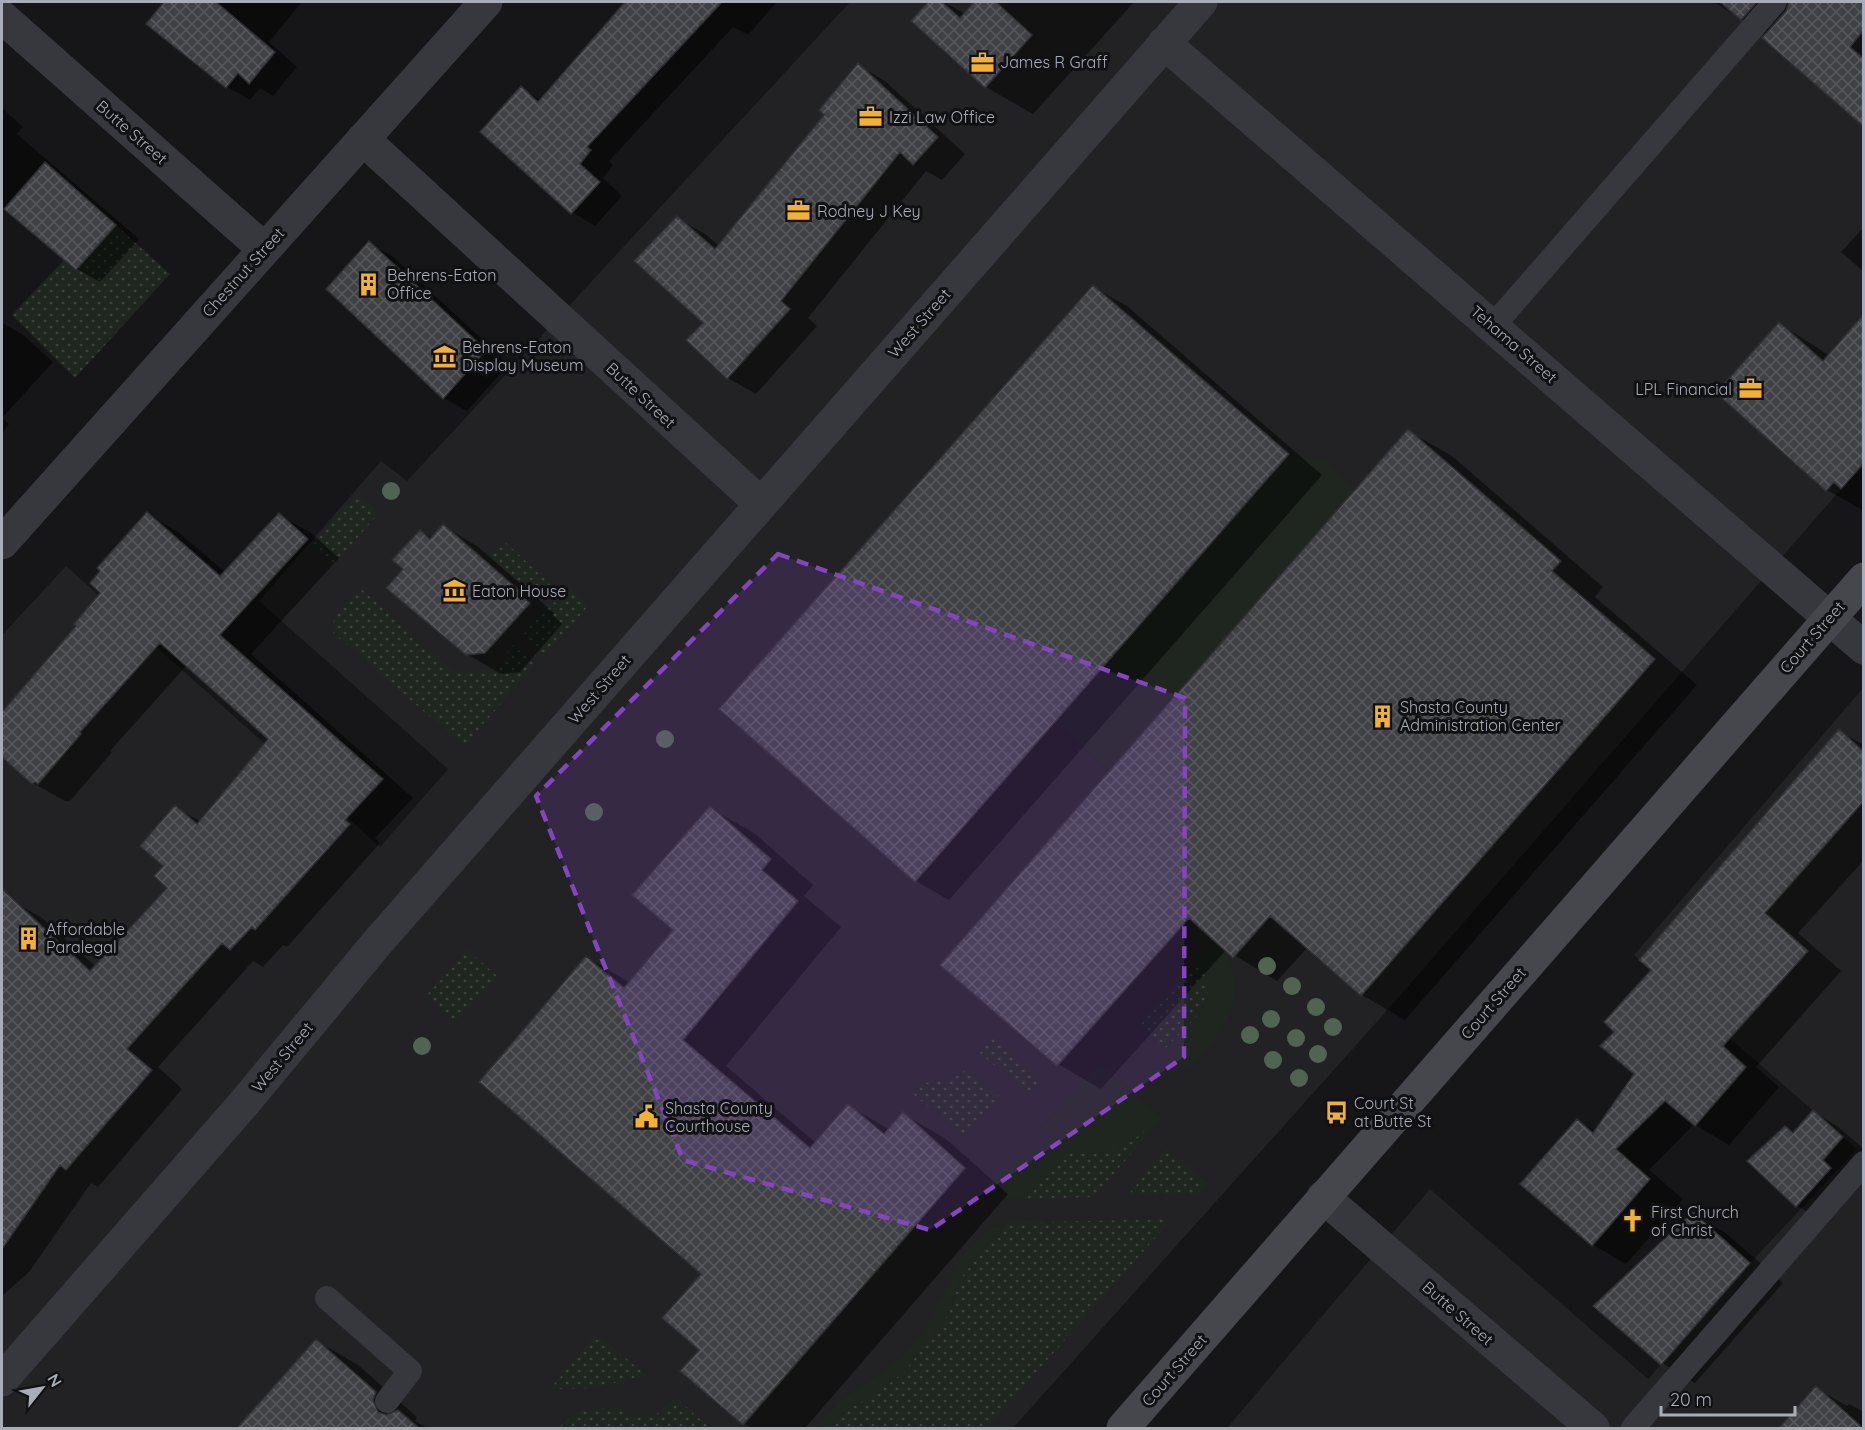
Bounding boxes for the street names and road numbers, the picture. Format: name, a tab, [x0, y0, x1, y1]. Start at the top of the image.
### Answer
street label: Butte Street	[92, 96, 172, 168]
street label: Chestnut Street	[198, 223, 288, 321]
street label: West Street	[883, 284, 955, 362]
street label: Tehama Street	[1467, 301, 1561, 387]
street label: Butte Street	[602, 358, 680, 432]
street label: Court Street	[1775, 597, 1849, 677]
street label: West Street	[563, 650, 635, 728]
street label: Court Street	[1456, 963, 1530, 1043]
street label: West Street	[247, 1018, 317, 1096]
street label: Butte Street	[1418, 1277, 1498, 1349]
street label: Court Street	[1137, 1330, 1211, 1410]

